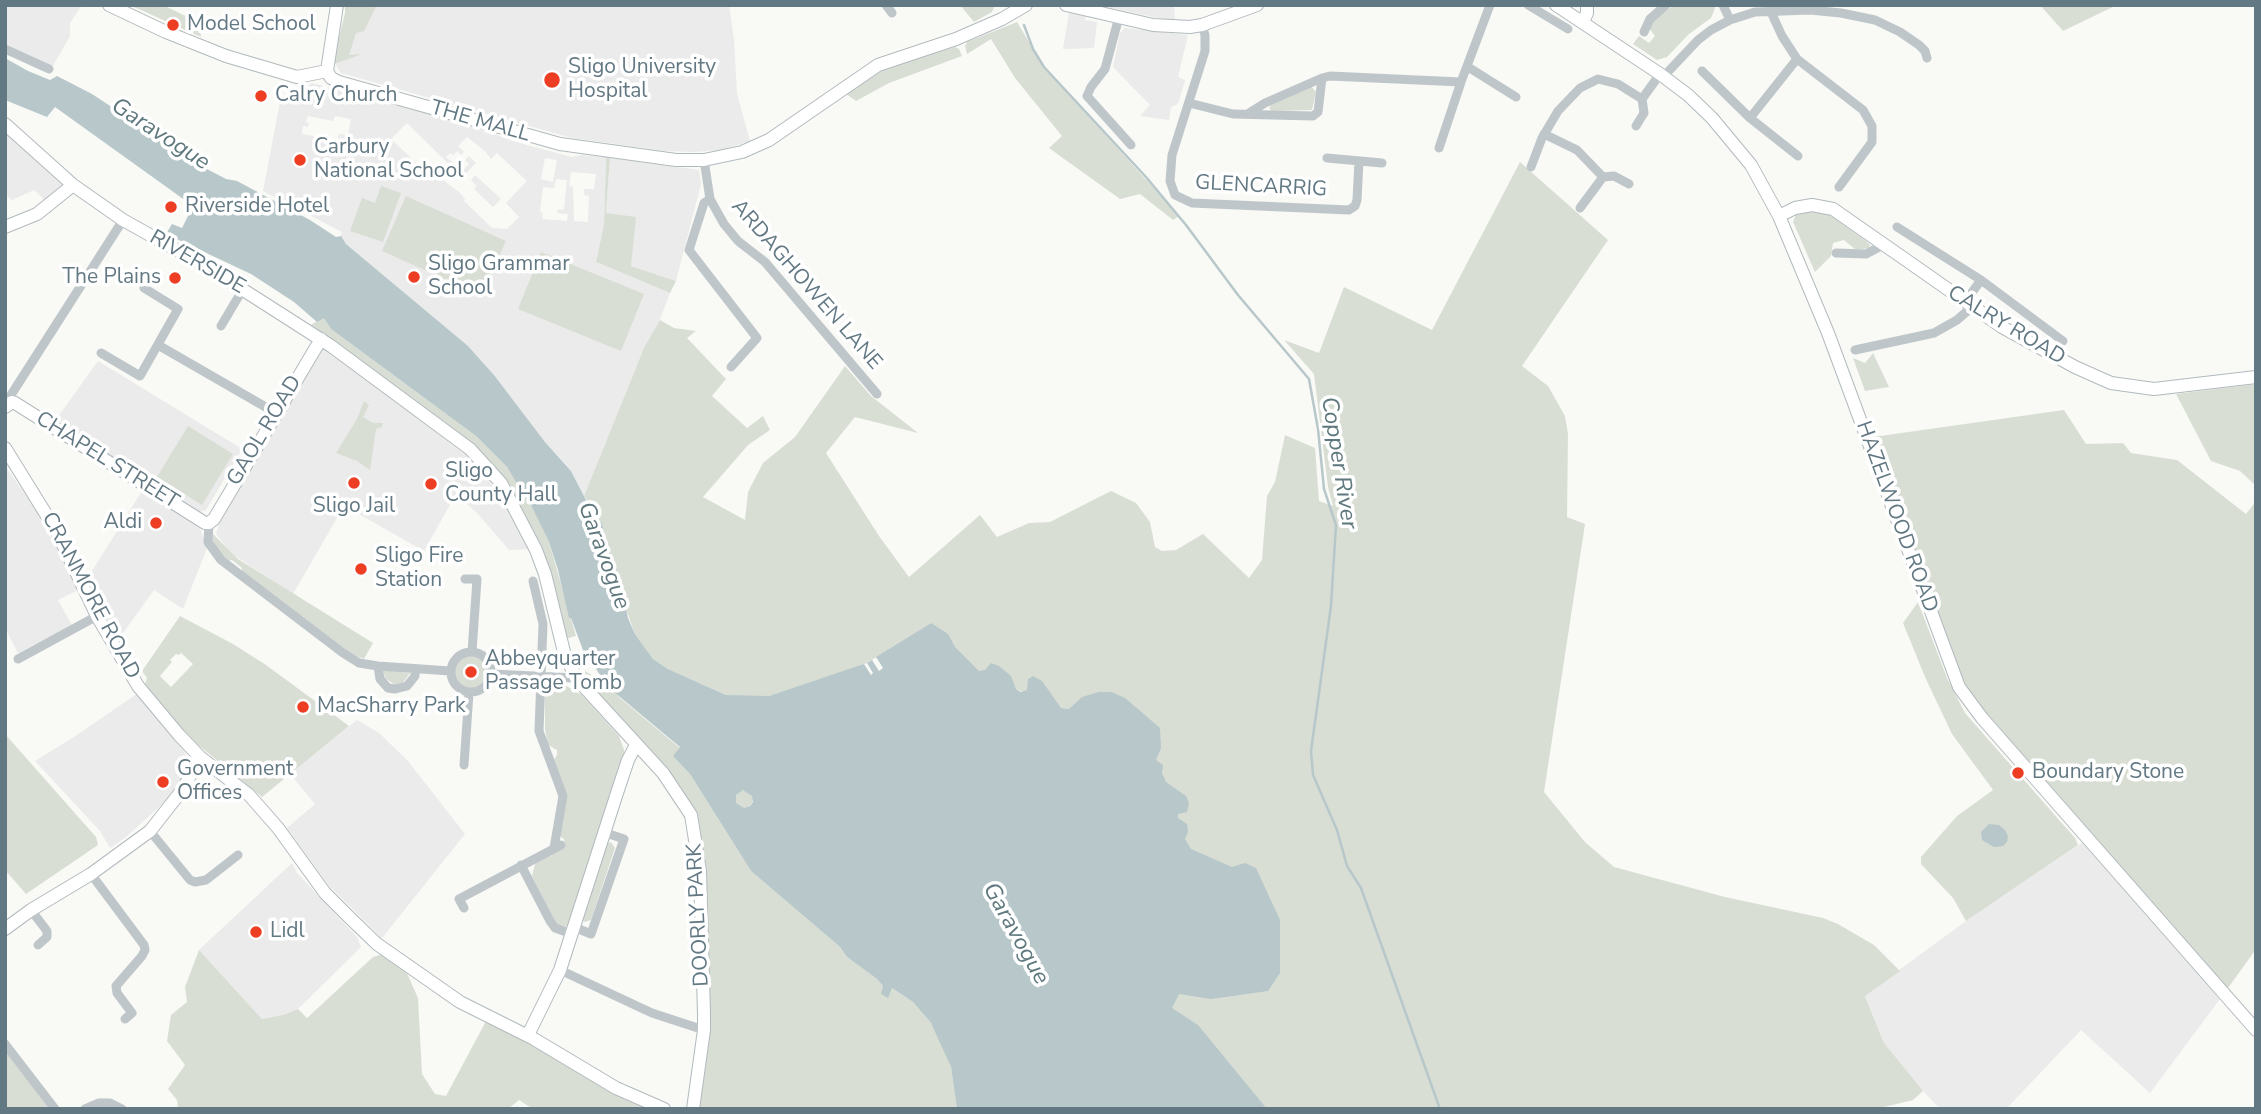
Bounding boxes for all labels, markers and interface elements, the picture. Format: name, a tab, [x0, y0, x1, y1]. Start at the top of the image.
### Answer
place label: Model School	[187, 12, 316, 38]
marker: Model School	[165, 17, 181, 33]
place label: Sligo University Hospital	[568, 55, 716, 105]
marker: Sligo University Hospital	[542, 70, 562, 90]
place label: Calry Church	[275, 83, 397, 109]
marker: Calry Church	[253, 88, 269, 104]
water label: Garavogue	[105, 93, 215, 177]
street label: THE MALL	[427, 96, 533, 148]
place label: Carbury National School	[314, 135, 463, 185]
marker: Carbury National School	[292, 152, 308, 168]
street label: GLENCARRIG	[1194, 171, 1328, 203]
place label: Riverside Hotel	[185, 194, 329, 220]
street label: ARDAGHOWEN LANE	[725, 195, 887, 375]
marker: Riverside Hotel	[163, 199, 179, 215]
street label: RIVERSIDE	[145, 226, 249, 300]
place label: Sligo Grammar School	[428, 252, 570, 302]
place label: The Plains	[62, 265, 161, 291]
marker: Sligo Grammar School	[406, 269, 422, 285]
marker: The Plains	[167, 270, 183, 286]
street label: CALRY ROAD	[1943, 281, 2069, 371]
street label: GAOL ROAD	[222, 371, 308, 491]
water label: Copper River	[1314, 395, 1362, 531]
street label: CHAPEL STREET	[31, 407, 183, 515]
street label: HAZELWOOD ROAD	[1850, 418, 1942, 616]
place label: Sligo County Hall	[445, 459, 557, 509]
marker: Sligo Jail	[346, 475, 362, 491]
marker: Sligo County Hall	[423, 476, 439, 492]
place label: Sligo Jail	[313, 494, 395, 520]
water label: Garavogue	[571, 499, 635, 613]
street label: CRANMORE ROAD	[35, 508, 145, 684]
place label: Aldi	[103, 510, 142, 536]
marker: Aldi	[148, 515, 164, 531]
place label: Sligo Fire Station	[375, 544, 463, 594]
marker: Sligo Fire Station	[353, 561, 369, 577]
place label: Abbeyquarter Passage Tomb	[485, 647, 622, 697]
marker: Abbeyquarter Passage Tomb	[463, 664, 479, 680]
place label: MacSharry Park	[317, 694, 466, 720]
marker: MacSharry Park	[295, 699, 311, 715]
place label: Government Offices	[177, 757, 293, 807]
place label: Boundary Stone	[2032, 760, 2184, 786]
marker: Boundary Stone	[2010, 765, 2026, 781]
marker: Government Offices	[155, 774, 171, 790]
street label: DOORLY PARK	[683, 843, 715, 987]
water label: Garavogue	[976, 878, 1054, 990]
place label: Lidl	[270, 919, 305, 945]
marker: Lidl	[248, 924, 264, 940]

